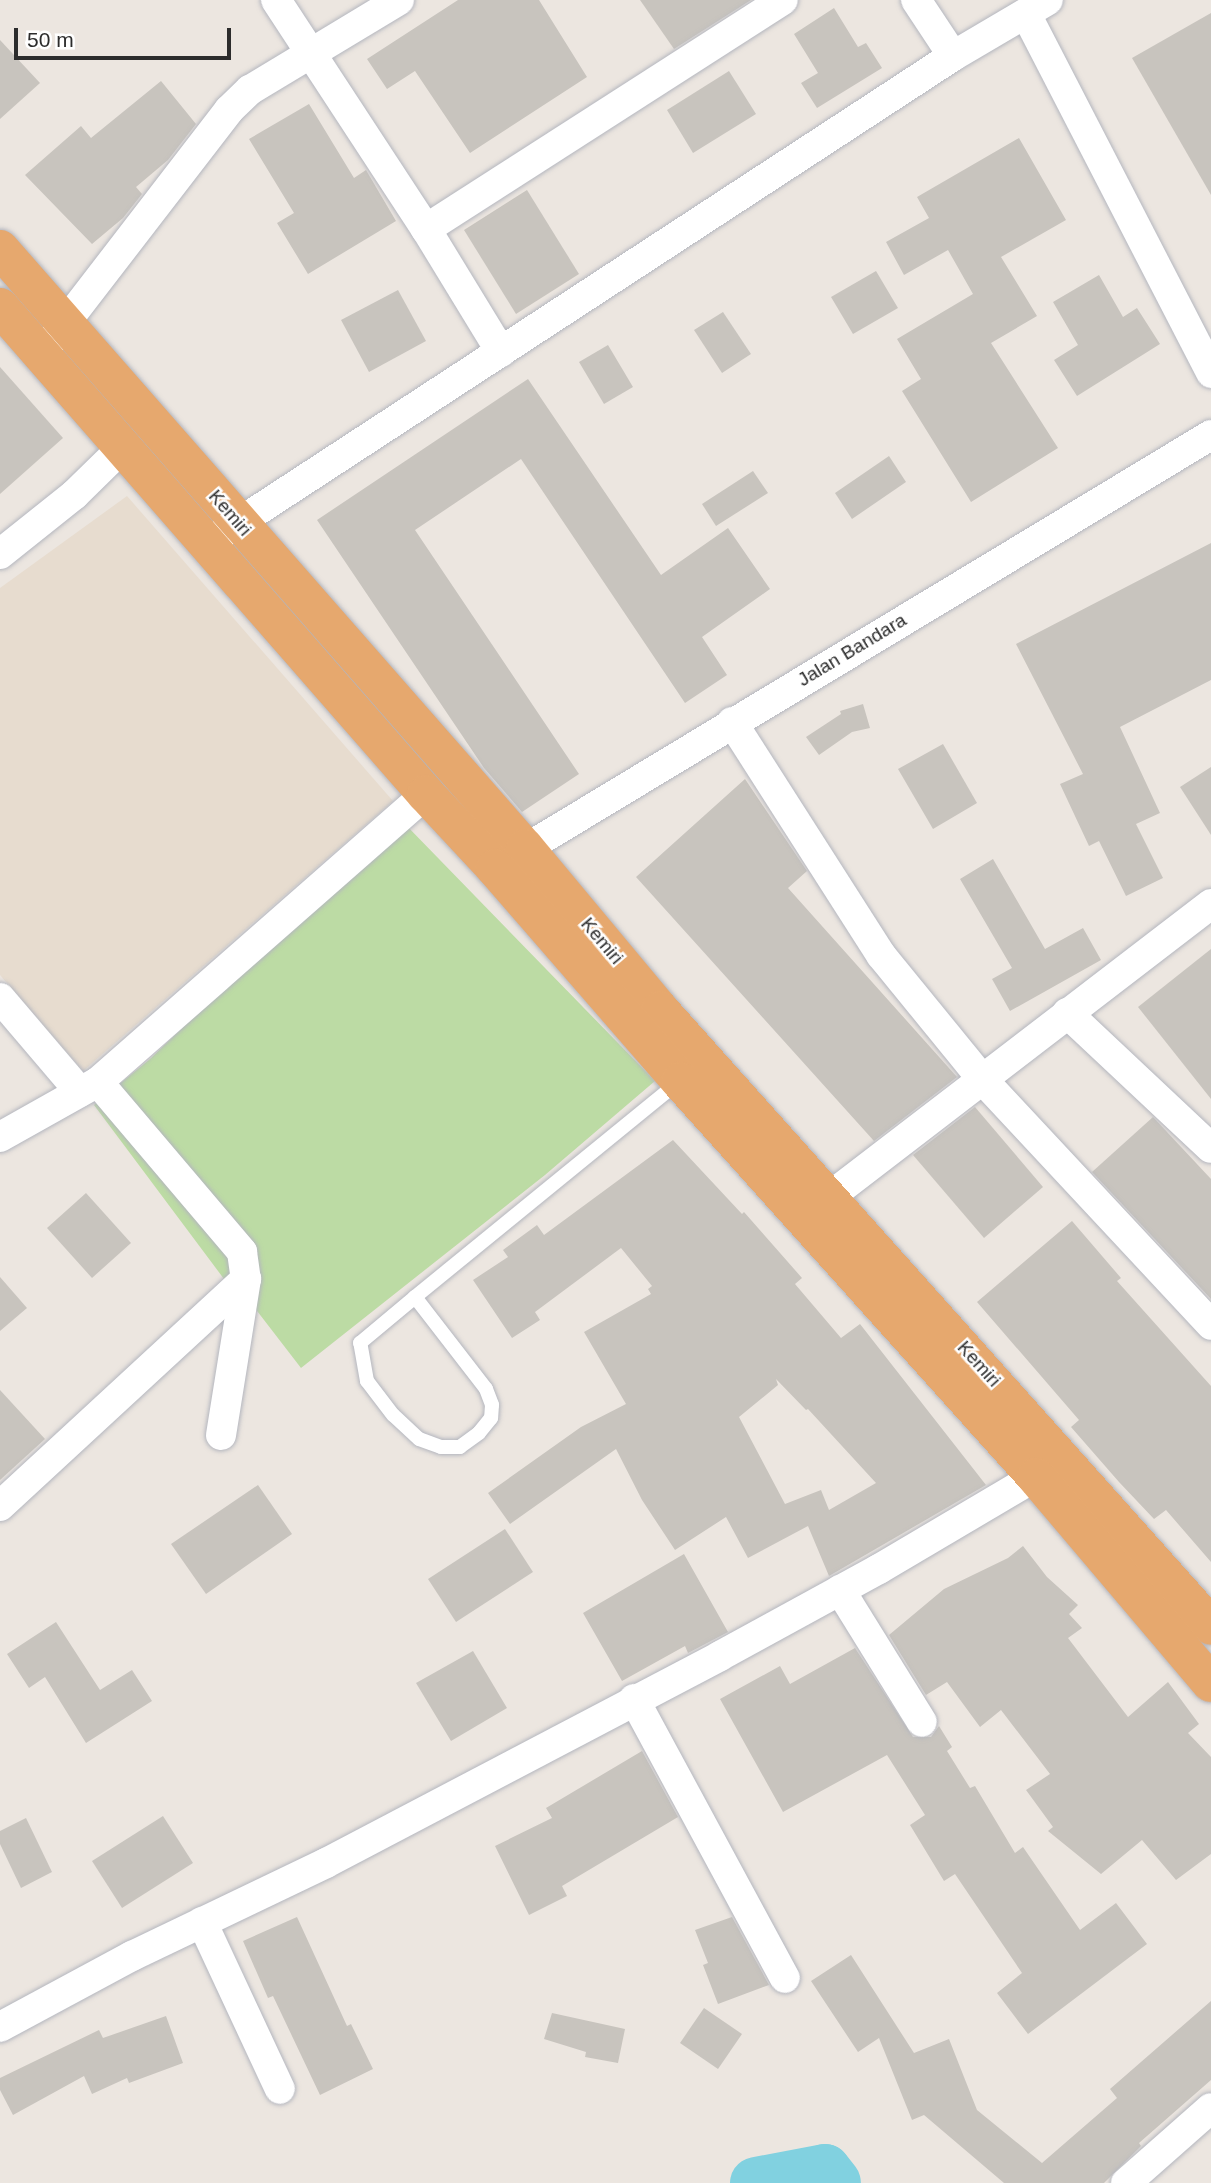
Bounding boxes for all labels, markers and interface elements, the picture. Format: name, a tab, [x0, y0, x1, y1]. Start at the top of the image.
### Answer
scale bar	[18, 14, 234, 58]
text: 50 m	[27, 28, 74, 51]
street label: Kemiri	[204, 485, 256, 541]
street label: Jalan Bandara	[794, 609, 910, 691]
street label: Kemiri	[576, 913, 628, 969]
street label: Kemiri	[953, 1336, 1005, 1392]

